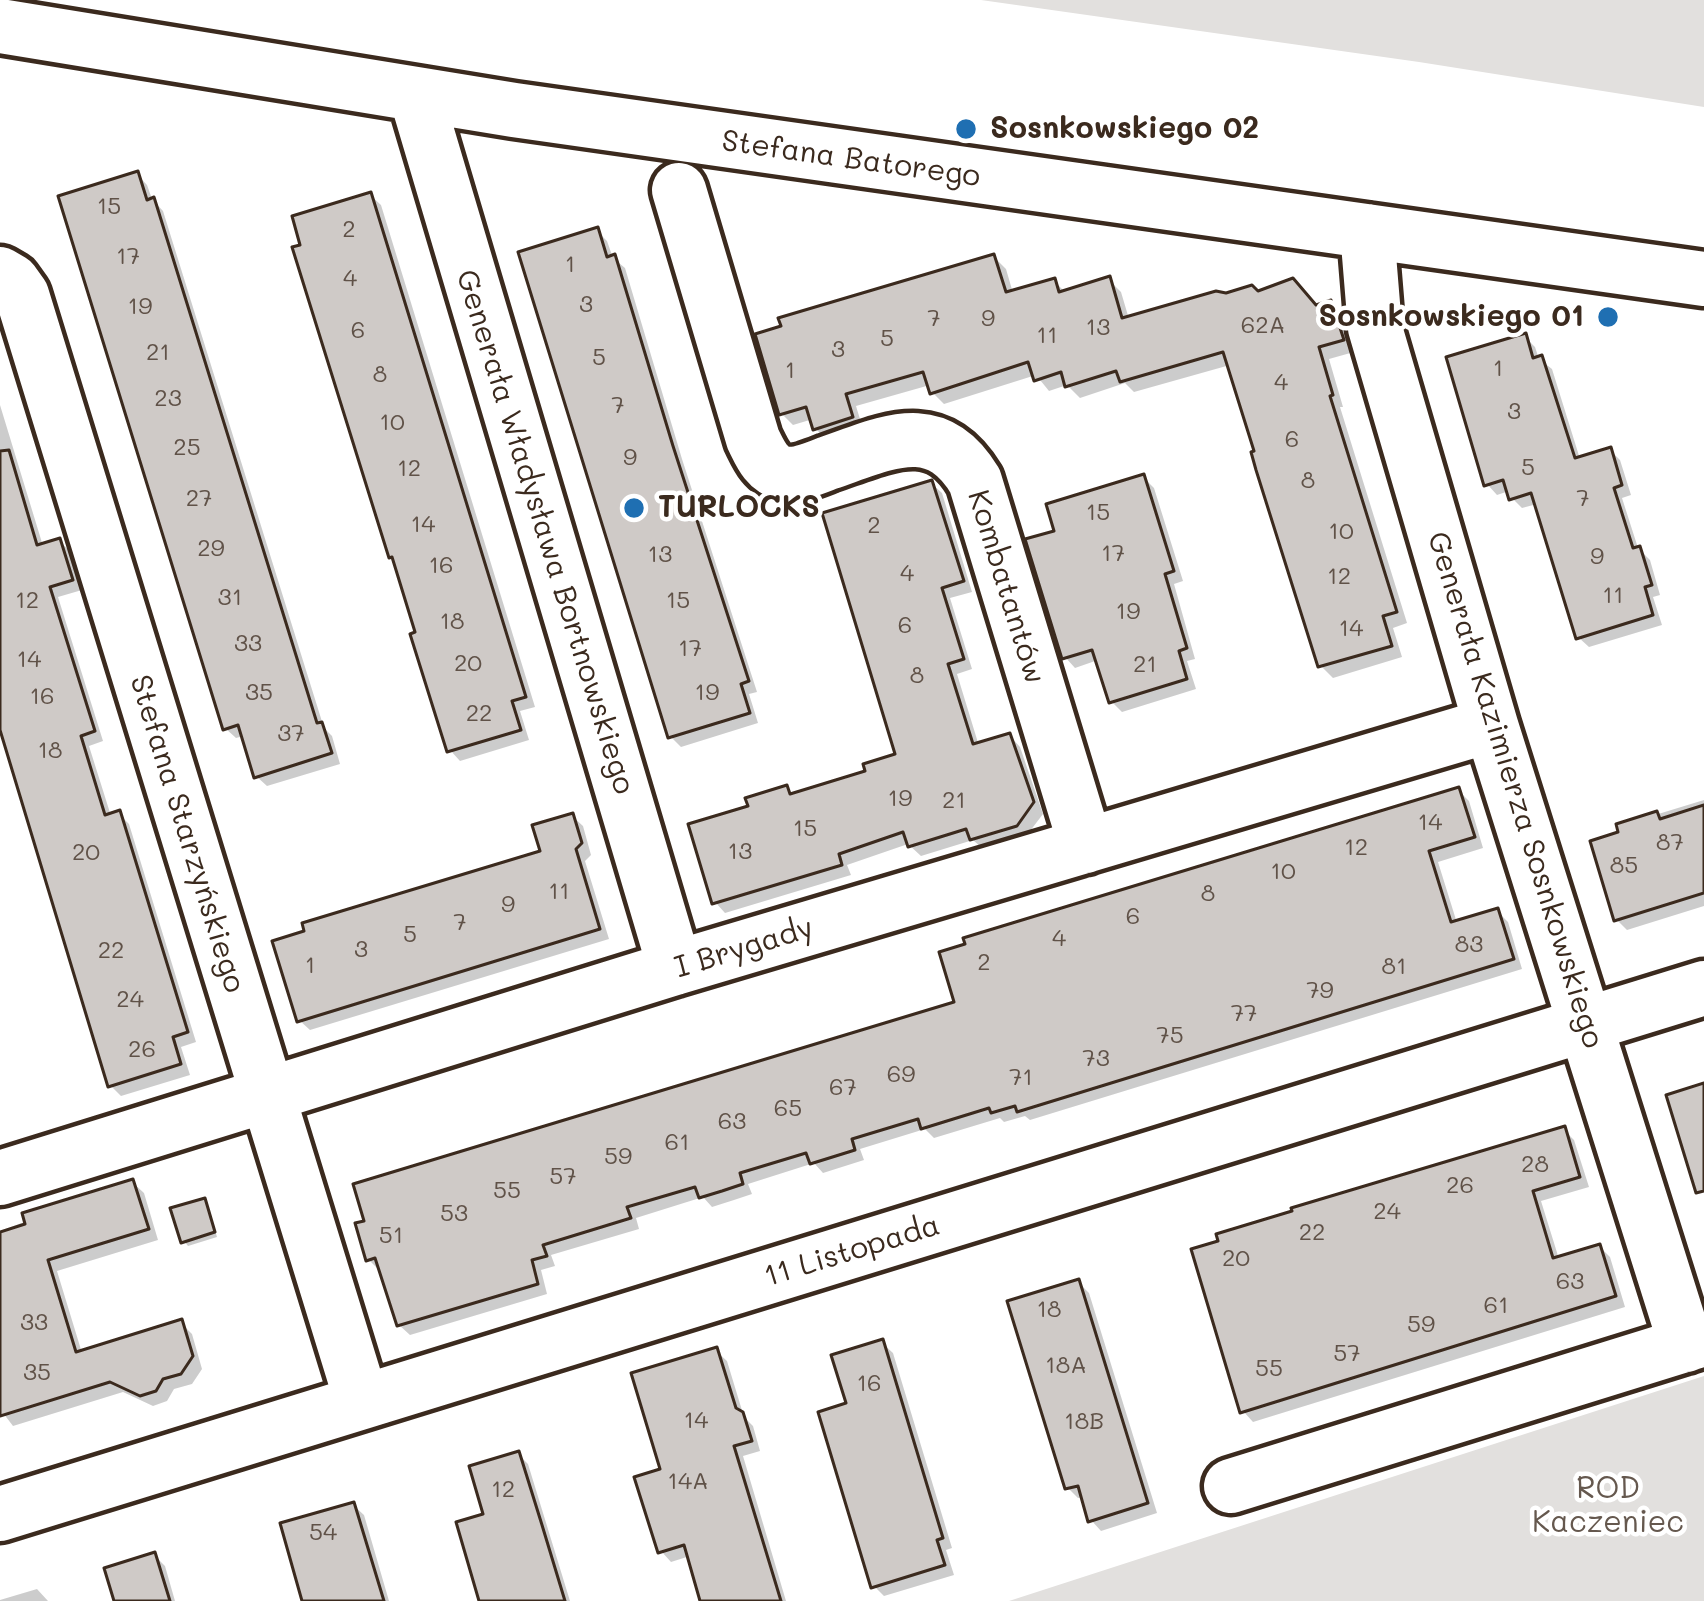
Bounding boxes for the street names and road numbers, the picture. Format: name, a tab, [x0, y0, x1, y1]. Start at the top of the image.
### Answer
street label: Stefana Batorego	[719, 123, 983, 195]
street label: Generała Władysława Bortnowskiego	[448, 265, 642, 799]
street label: Kombatantów	[959, 486, 1053, 688]
street label: Generała Kazimierza Sosnkowskiego	[1419, 527, 1611, 1053]
street label: Stefana Starzyńskiego	[122, 671, 252, 997]
street label: I Brygady	[670, 910, 818, 986]
street label: 11 Listopada	[760, 1207, 944, 1295]

